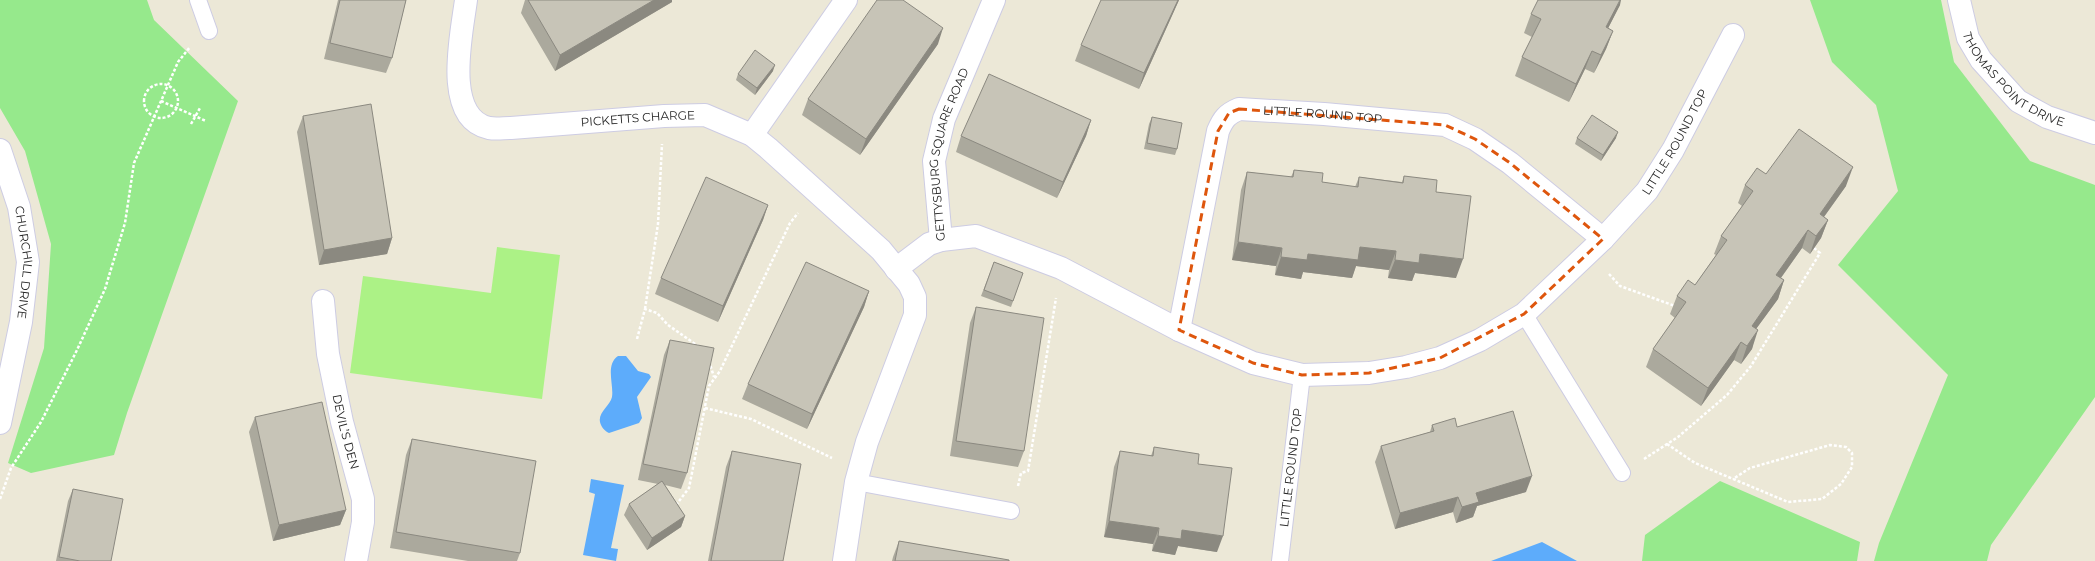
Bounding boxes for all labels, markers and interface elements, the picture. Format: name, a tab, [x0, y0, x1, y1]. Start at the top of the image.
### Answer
street label: THOMAS POINT DRIVE	[1960, 30, 2067, 129]
street label: GETTYSBURG SQUARE ROAD	[926, 65, 972, 242]
street label: LITTLE ROUND TOP	[1638, 86, 1710, 198]
street label: LITTLE ROUND TOP	[1263, 102, 1383, 126]
street label: PICKETTS CHARGE	[580, 107, 695, 130]
street label: CHURCHILL DRIVE	[12, 205, 36, 320]
street label: DEVIL’S DEN	[329, 393, 363, 471]
street label: LITTLE ROUND TOP	[1276, 407, 1305, 528]

